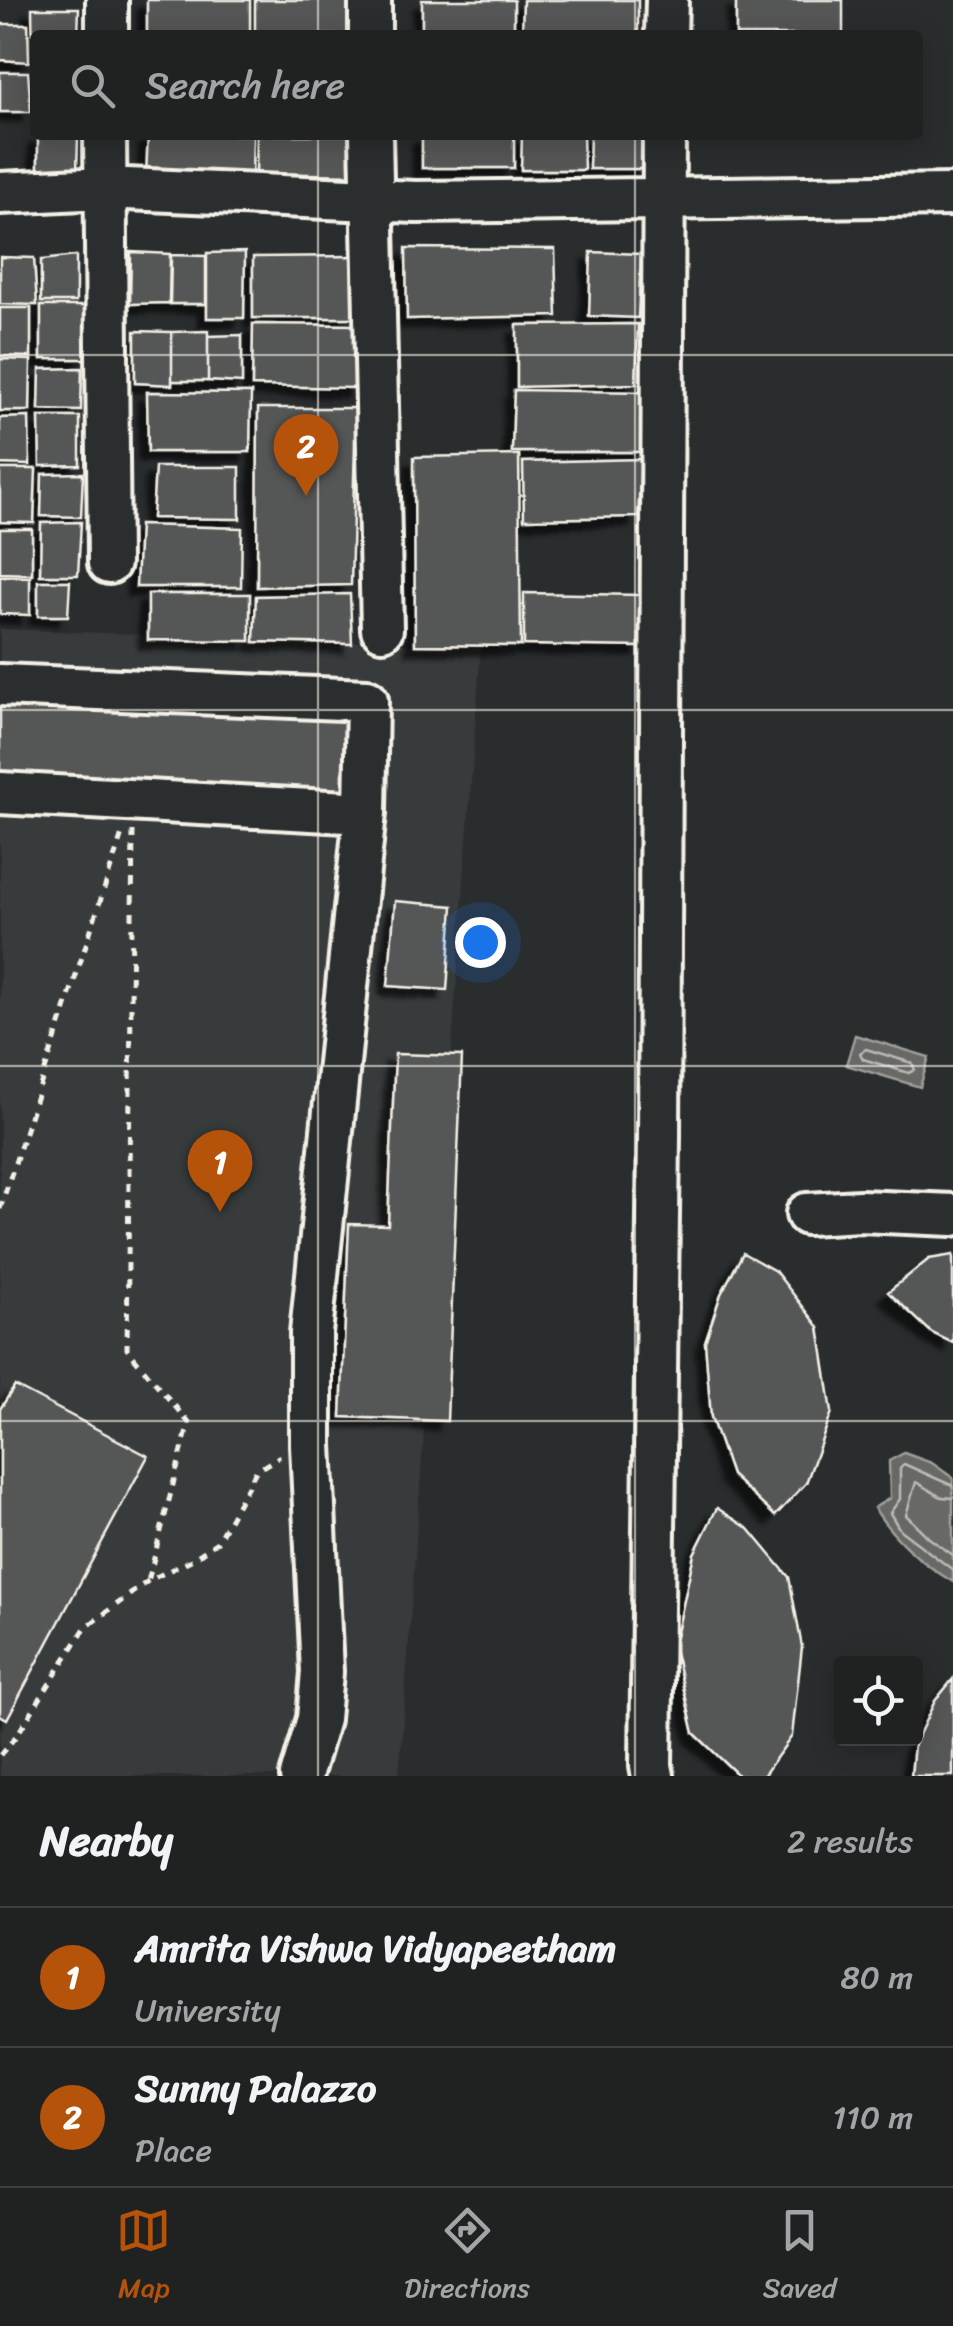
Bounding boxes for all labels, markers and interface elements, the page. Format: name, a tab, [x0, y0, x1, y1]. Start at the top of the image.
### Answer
search box	[30, 30, 923, 140]
text: Search here	[145, 52, 345, 119]
icon: search	[65, 58, 120, 113]
pin: 2	[274, 414, 338, 496]
your location	[455, 917, 506, 968]
pin: 1	[188, 1130, 252, 1212]
map controls	[833, 1656, 923, 1746]
button: locate	[833, 1656, 923, 1746]
text: Nearby	[40, 1804, 173, 1878]
text: 2 results	[787, 1813, 913, 1870]
text: Amrita Vishwa Vidyapeetham	[135, 1915, 616, 1982]
text: 1	[66, 1949, 79, 2006]
text: 80 m	[841, 1949, 913, 2006]
text: University	[135, 1982, 281, 2039]
text: Sunny Palazzo	[135, 2055, 376, 2122]
text: 2	[63, 2089, 82, 2146]
text: 110 m	[832, 2089, 913, 2146]
text: Place	[135, 2122, 212, 2179]
tab: Map	[116, 2203, 171, 2312]
tab: Directions	[404, 2203, 530, 2312]
tab: Saved	[763, 2203, 837, 2312]

